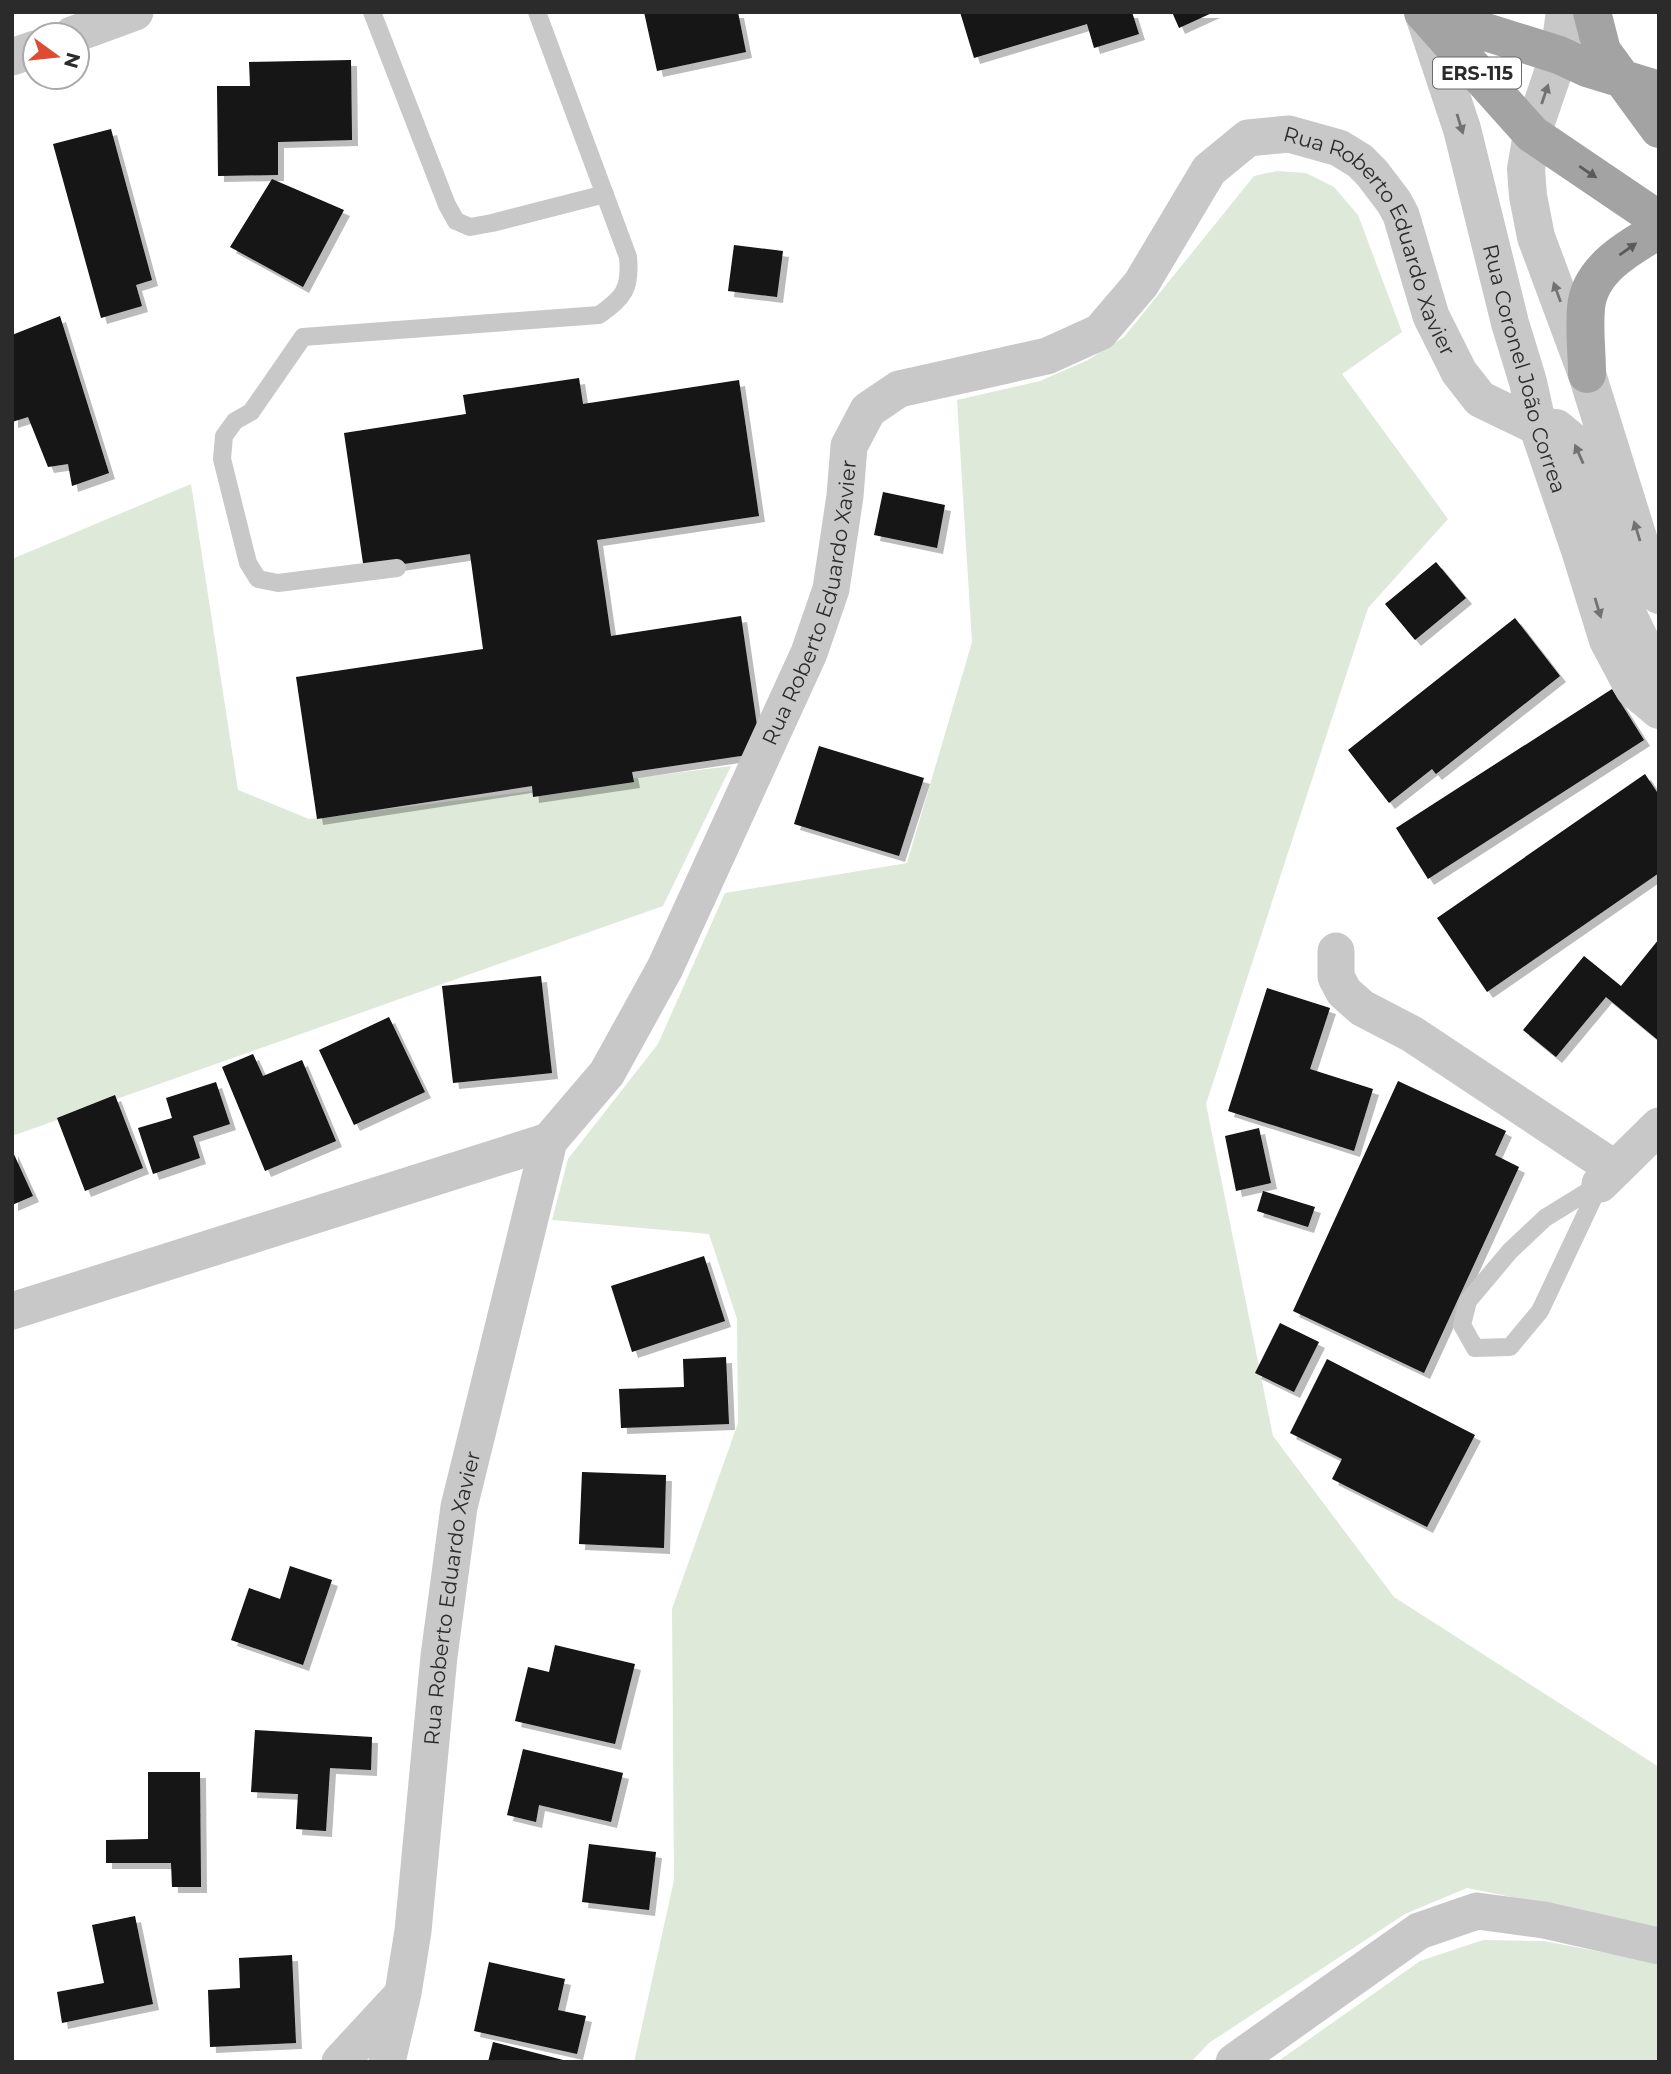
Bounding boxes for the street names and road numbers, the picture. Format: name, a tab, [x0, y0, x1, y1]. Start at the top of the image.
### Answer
road number: ERS-115	[1433, 58, 1521, 88]
street label: Rua Roberto Eduardo Xavier	[1281, 121, 1461, 360]
street label: Rua Coronel João Correa	[1478, 241, 1572, 496]
street label: Rua Roberto Eduardo Xavier	[756, 459, 860, 749]
street label: Rua Roberto Eduardo Xavier	[418, 1448, 485, 1746]

